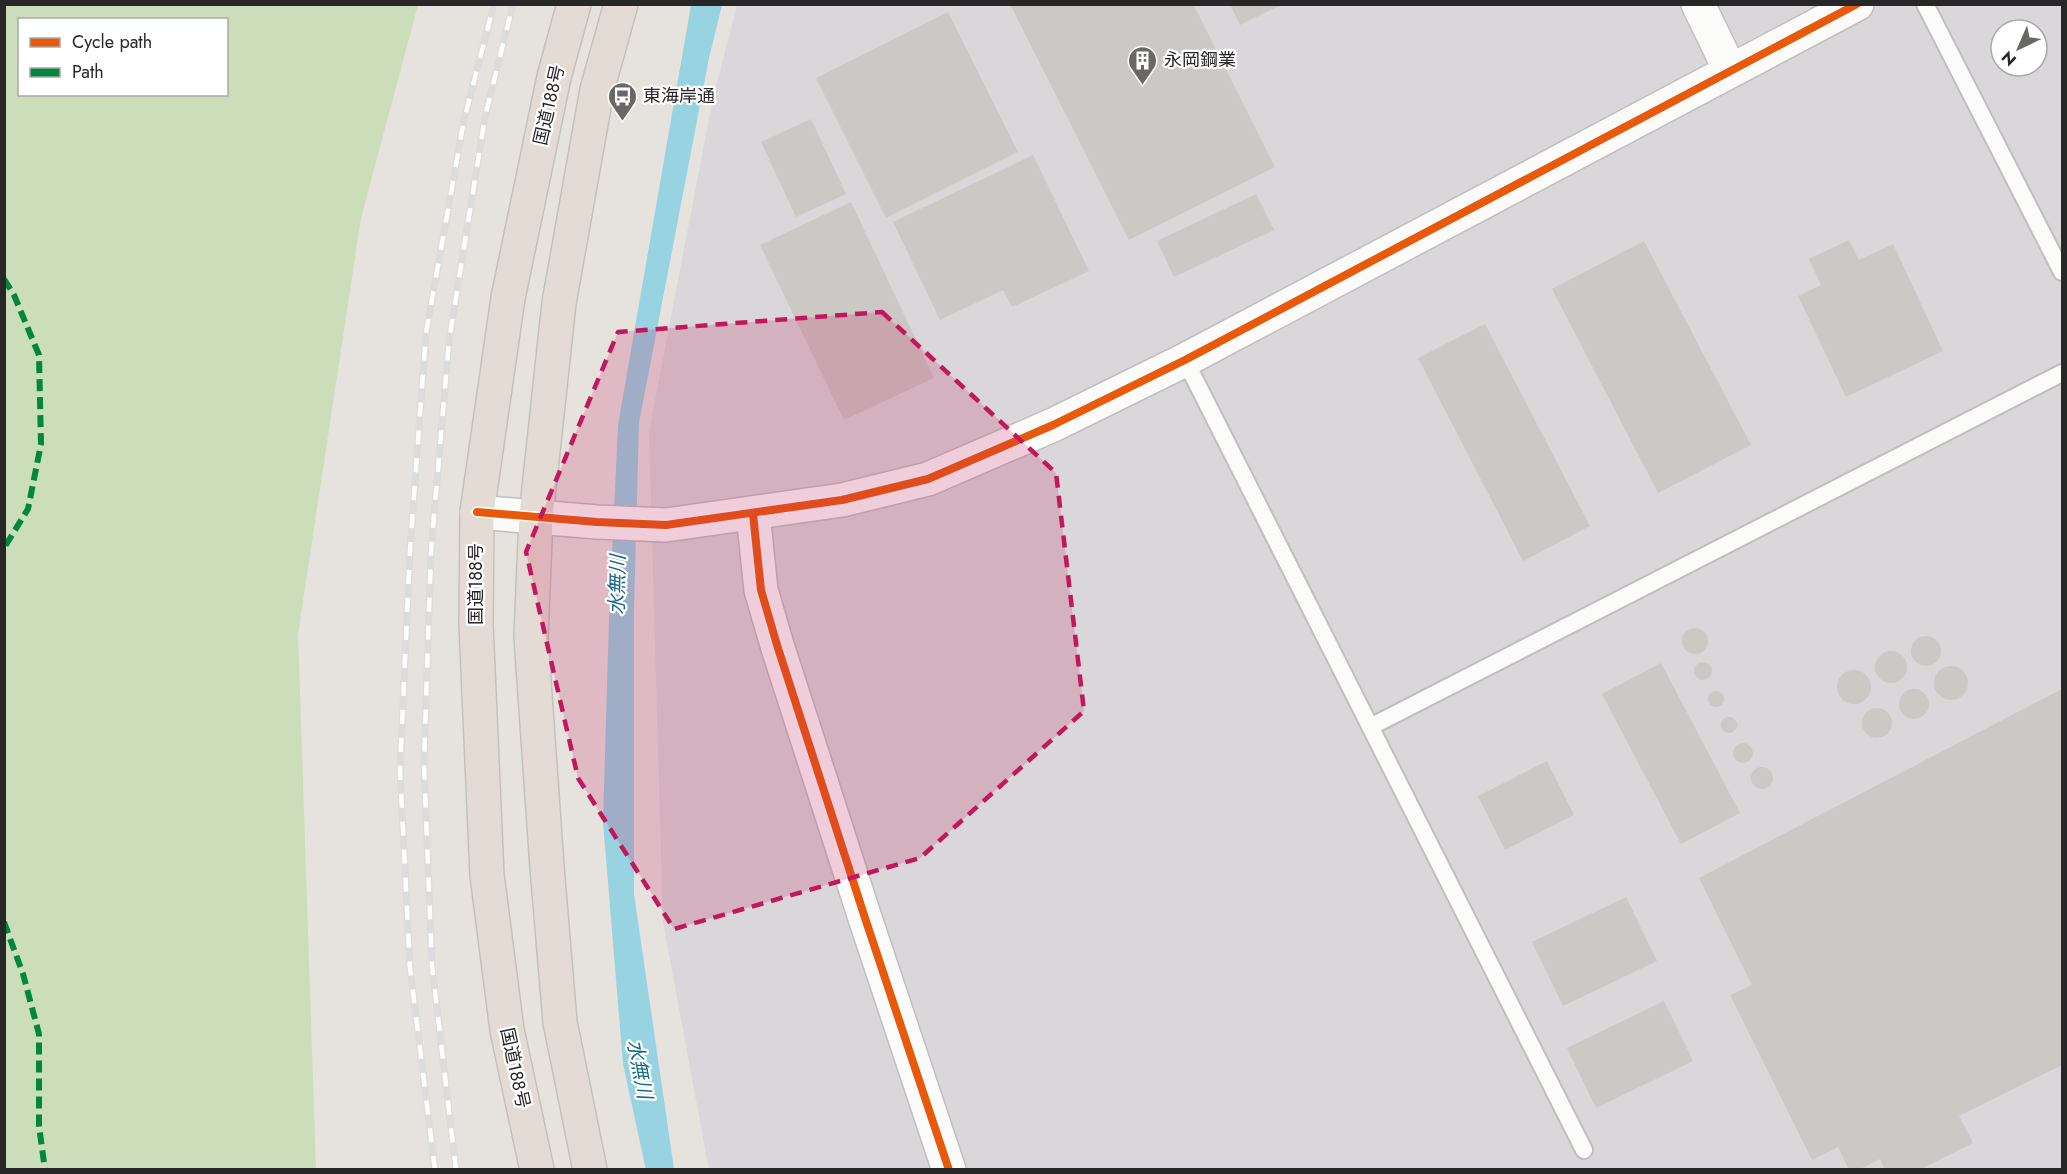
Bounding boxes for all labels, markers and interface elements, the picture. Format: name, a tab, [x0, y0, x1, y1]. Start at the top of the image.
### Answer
legend	[18, 18, 228, 96]
north arrow	[1989, 18, 2049, 78]
text: Cycle path	[72, 29, 152, 55]
building icon: 永岡鋼業	[1127, 44, 1159, 86]
text: N	[1996, 46, 2021, 71]
place label: 永岡鋼業	[1164, 47, 1236, 73]
text: Path	[72, 59, 104, 85]
street label: 国道188号	[527, 62, 571, 148]
bus stop icon: 東海岸通	[606, 80, 638, 122]
place label: 東海岸通	[643, 83, 715, 109]
street label: 国道188号	[463, 543, 489, 625]
water label: 水無川	[602, 553, 633, 615]
street label: 国道188号	[494, 1025, 536, 1111]
water label: 水無川	[620, 1037, 660, 1103]

